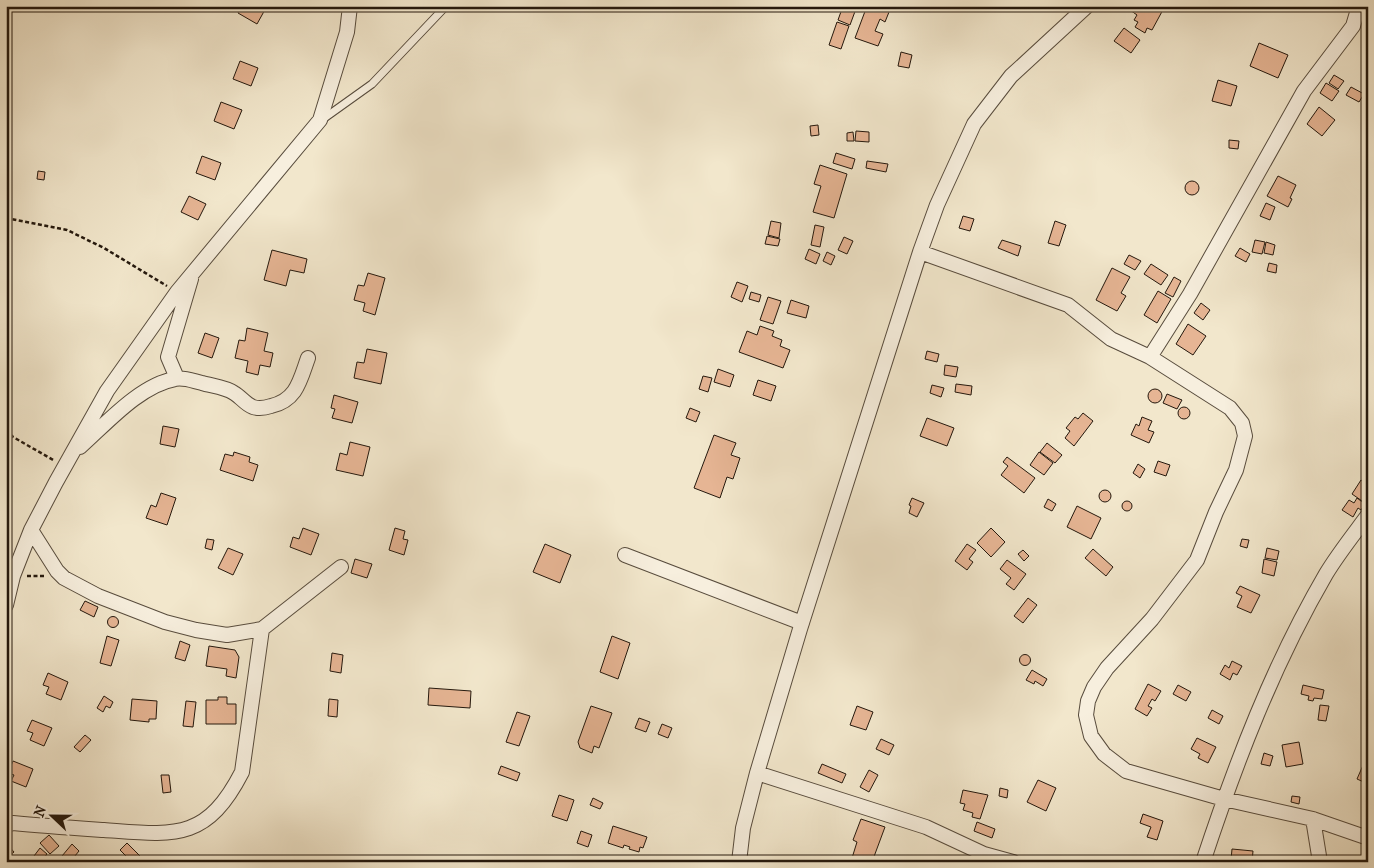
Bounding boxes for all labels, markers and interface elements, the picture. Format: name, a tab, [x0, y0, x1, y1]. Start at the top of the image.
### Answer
north arrow	[28, 790, 78, 840]
text: N	[31, 803, 50, 819]

